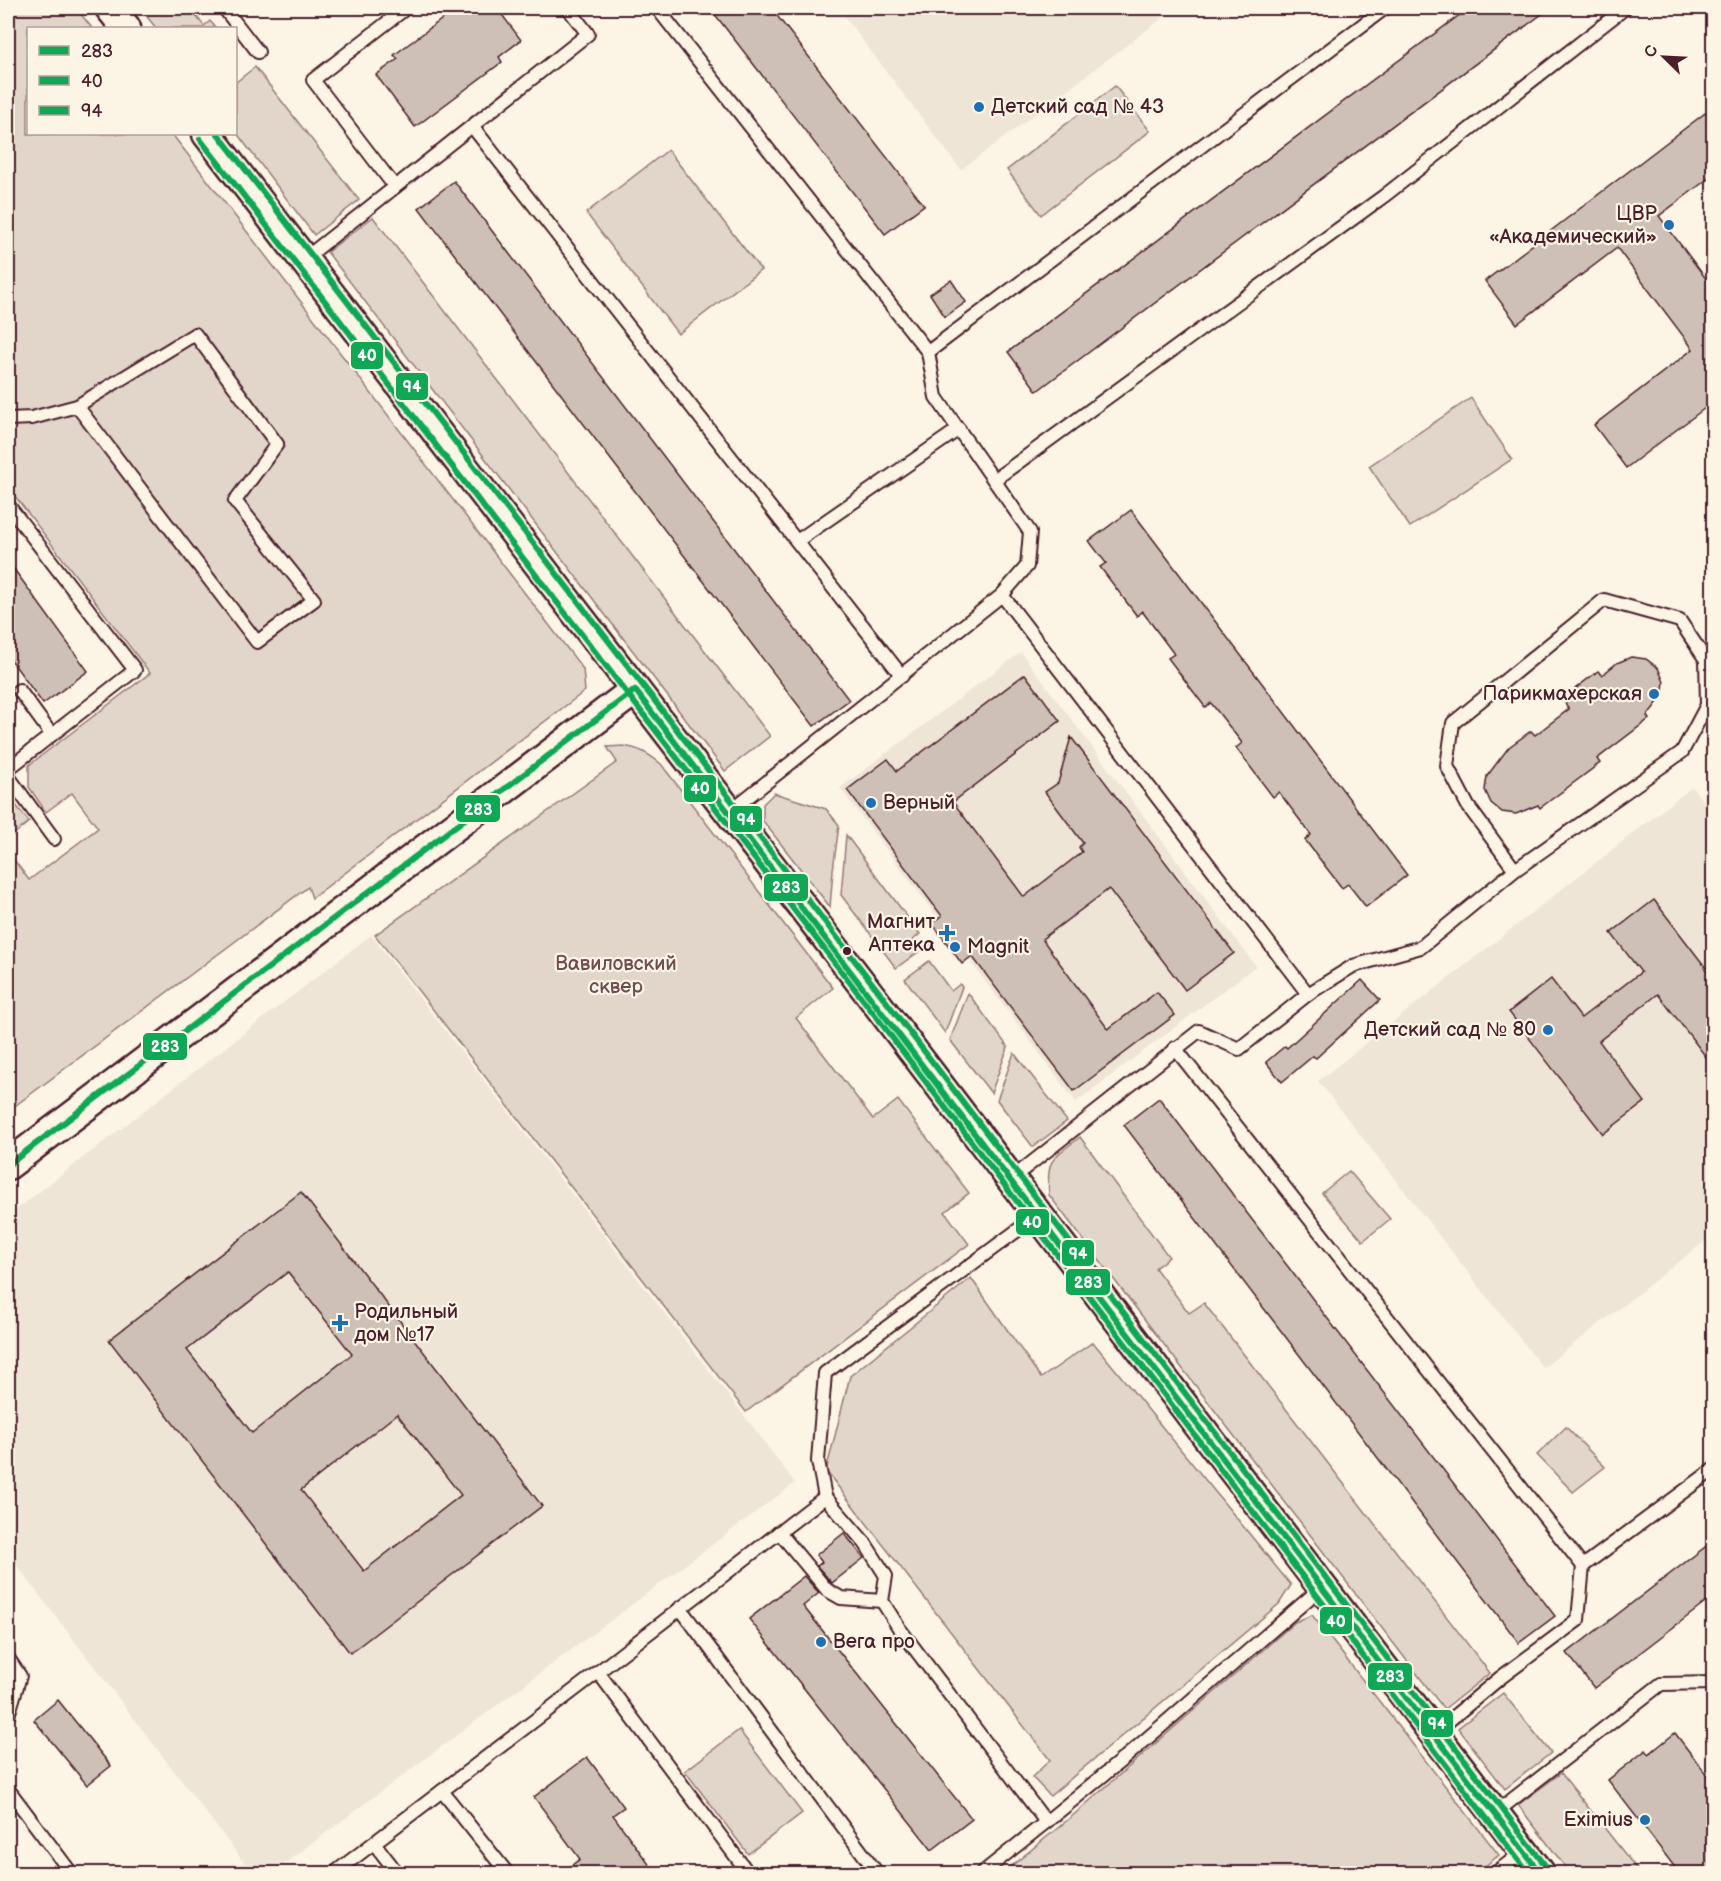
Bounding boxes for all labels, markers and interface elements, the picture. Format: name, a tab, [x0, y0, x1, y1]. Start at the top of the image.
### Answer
legend	[27, 27, 237, 135]
north arrow	[1634, 27, 1694, 87]
text: 283	[81, 41, 113, 62]
text: С	[1641, 43, 1663, 60]
text: 40	[81, 71, 103, 92]
place label: Детский сад № 43	[991, 95, 1164, 119]
marker: Детский сад № 43	[972, 100, 986, 114]
text: 94	[81, 101, 102, 122]
place label: ЦВР «Академический»	[1489, 202, 1657, 249]
marker: ЦВР «Академический»	[1662, 218, 1676, 232]
line badge: 40	[350, 341, 384, 370]
text: 40	[357, 347, 377, 366]
line badge: 94	[395, 372, 429, 401]
text: 94	[403, 378, 422, 397]
place label: Парикмахерская	[1483, 682, 1642, 706]
marker: Парикмахерская	[1647, 687, 1661, 701]
line badge: 40	[683, 774, 717, 803]
text: 40	[690, 780, 710, 799]
place label: Верный	[883, 791, 955, 815]
line badge: 283	[455, 794, 501, 823]
marker: Верный	[864, 796, 878, 810]
text: 283	[464, 801, 492, 820]
line badge: 94	[729, 805, 763, 833]
text: 94	[737, 811, 756, 830]
line badge: 283	[763, 873, 809, 902]
text: 283	[772, 879, 800, 898]
place label: Магнит Аптека	[867, 910, 936, 957]
marker: Магнит Аптека	[940, 926, 954, 940]
place label: Magnit	[967, 935, 1029, 959]
marker: Magnit	[948, 940, 962, 954]
unlabelled marker	[841, 945, 853, 957]
park label: Вавиловский сквер	[555, 952, 677, 999]
place label: Детский сад № 80	[1364, 1018, 1536, 1042]
marker: Детский сад № 80	[1541, 1023, 1555, 1037]
line badge: 283	[142, 1032, 188, 1061]
text: 283	[151, 1038, 179, 1057]
line badge: 40	[1015, 1208, 1050, 1236]
text: 40	[1022, 1214, 1042, 1233]
line badge: 94	[1061, 1239, 1095, 1267]
text: 94	[1069, 1245, 1088, 1264]
line badge: 283	[1065, 1268, 1111, 1296]
text: 283	[1074, 1274, 1102, 1293]
place label: Родильный дом №17	[354, 1300, 458, 1347]
marker: Родильный дом №17	[331, 1314, 349, 1332]
line badge: 40	[1319, 1606, 1353, 1635]
text: 40	[1326, 1613, 1346, 1632]
place label: Вега про	[833, 1630, 915, 1654]
marker: Вега про	[814, 1635, 828, 1649]
line badge: 283	[1367, 1662, 1413, 1691]
text: 283	[1376, 1668, 1404, 1687]
line badge: 94	[1420, 1709, 1454, 1738]
text: 94	[1428, 1715, 1447, 1734]
place label: Eximius	[1564, 1808, 1633, 1832]
marker: Eximius	[1638, 1813, 1652, 1827]

